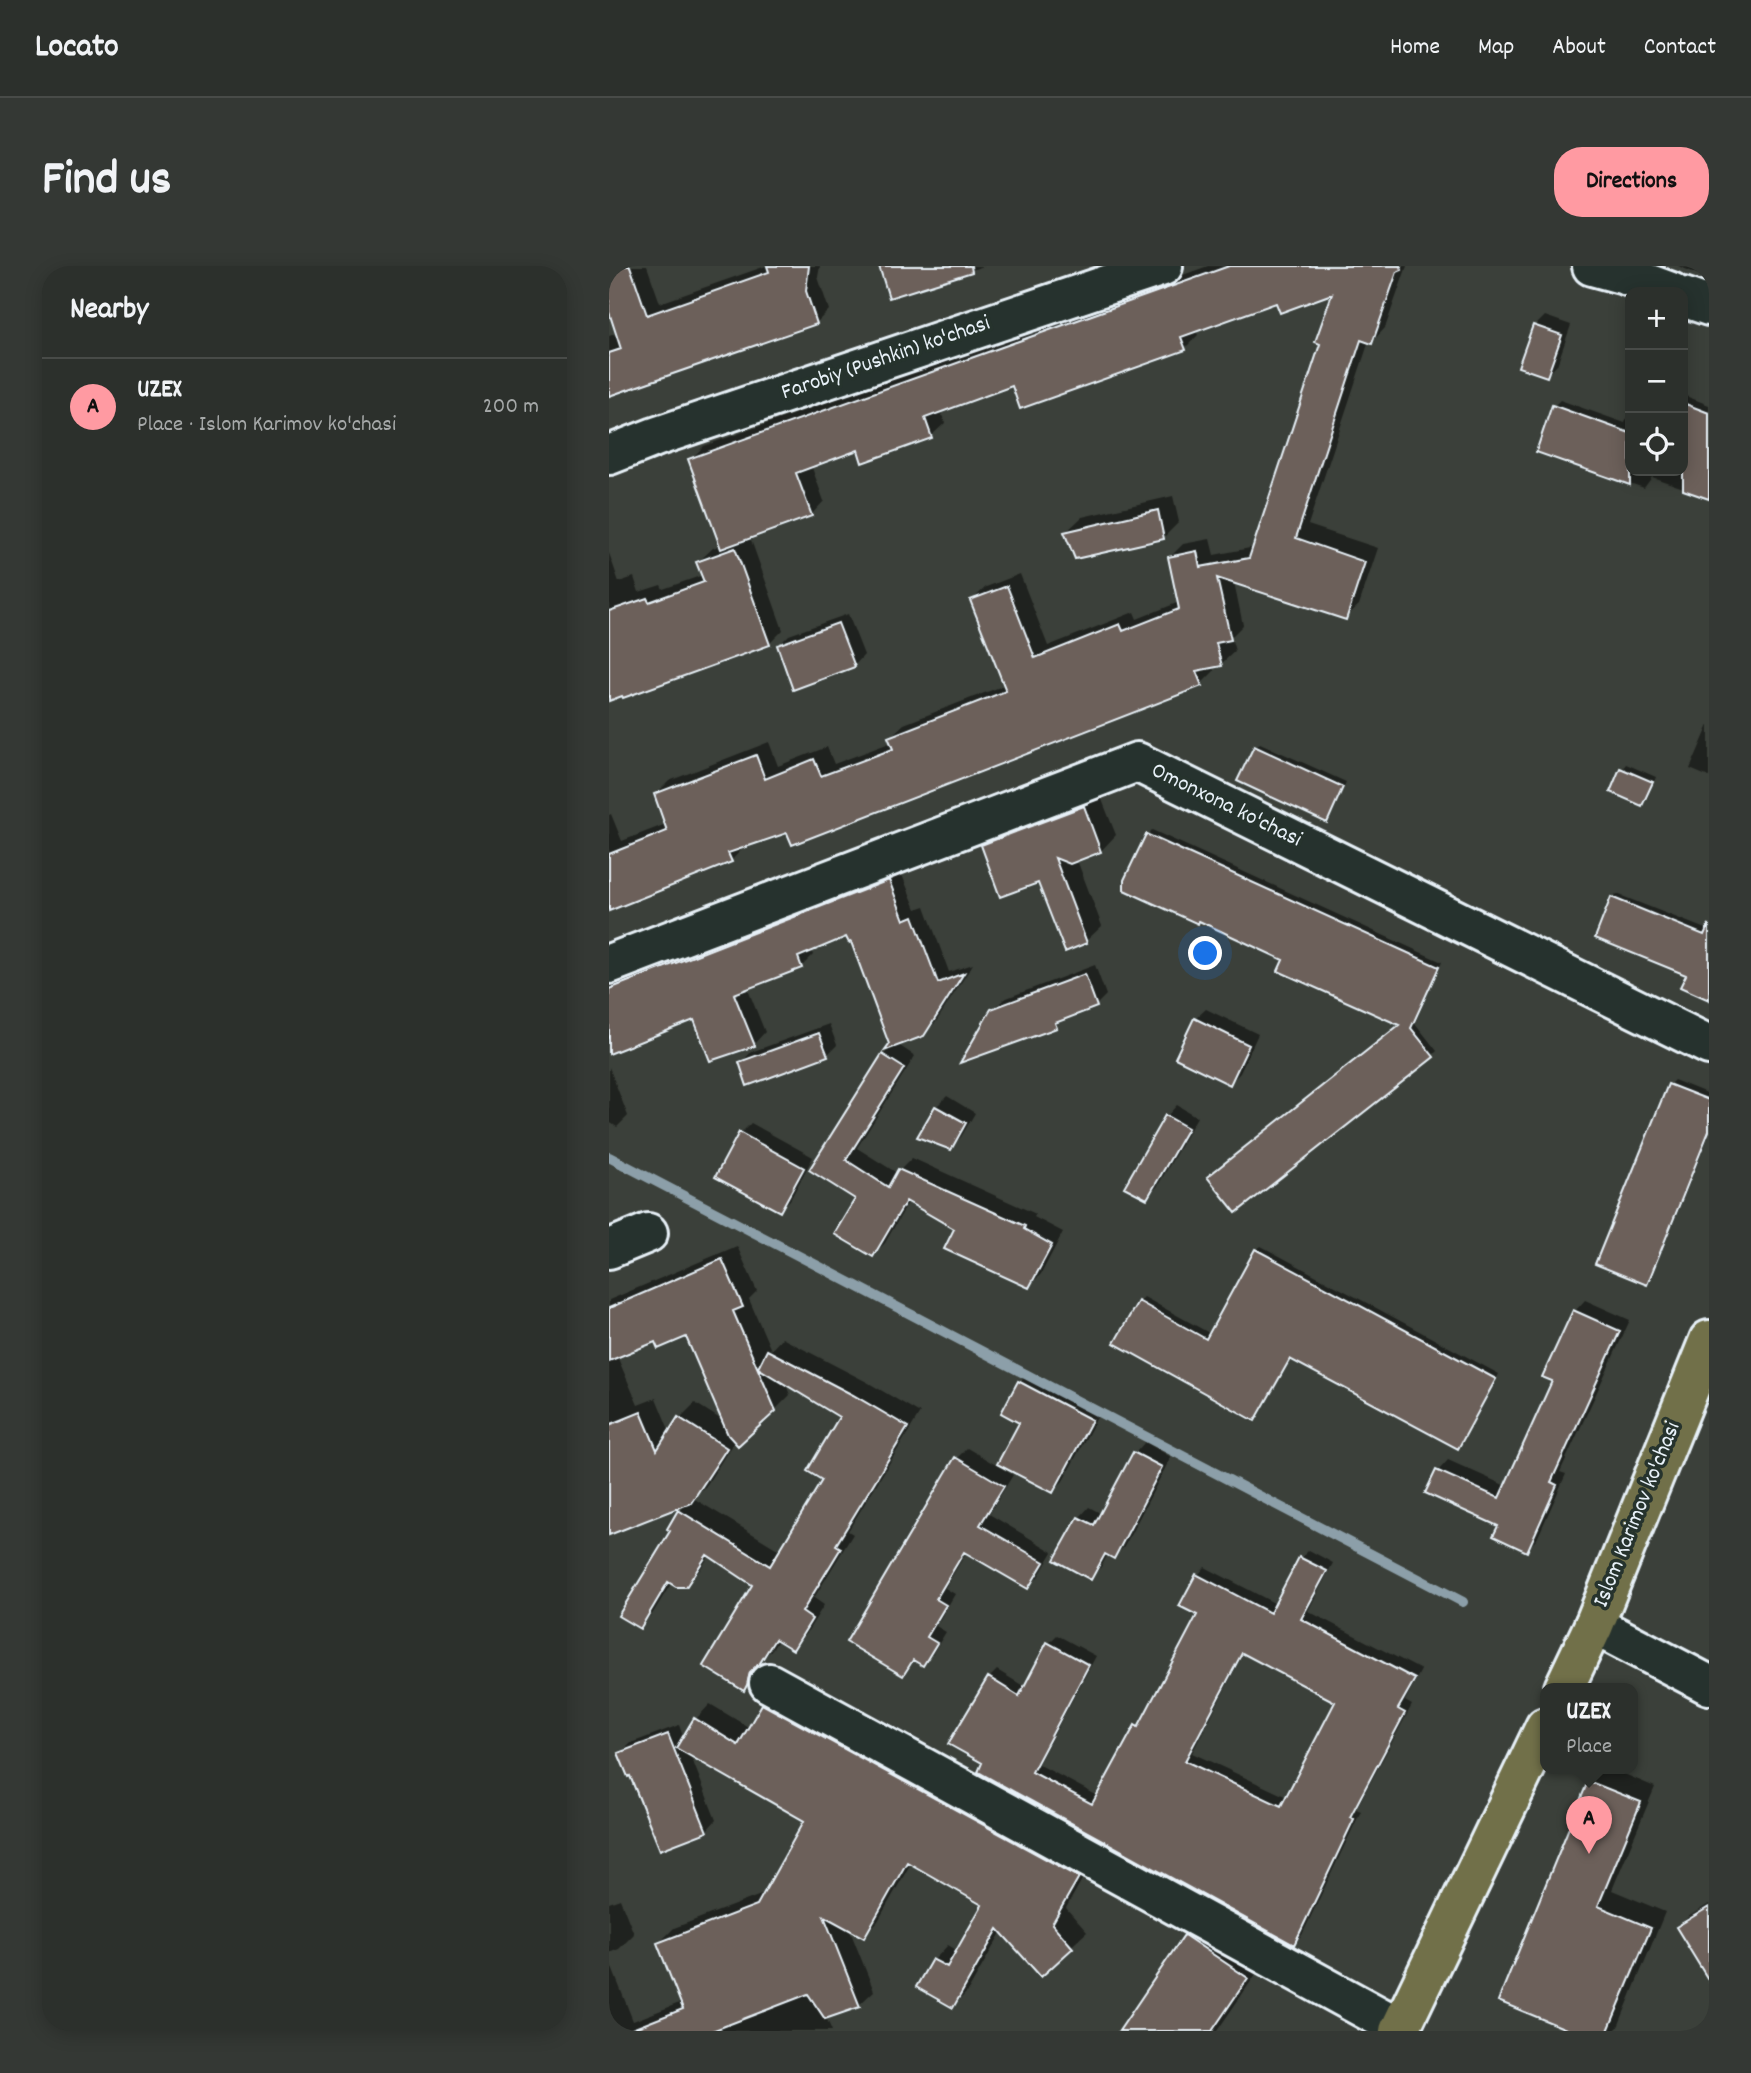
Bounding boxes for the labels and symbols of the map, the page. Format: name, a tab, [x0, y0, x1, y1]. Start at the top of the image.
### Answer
street label: Farobiy (Pushkin) ko'chasi	[777, 308, 995, 410]
street label: Omonxona ko'chasi	[1145, 755, 1307, 857]
your location	[1188, 936, 1222, 970]
street label: Islom Karimov ko'chasi	[1586, 1417, 1690, 1613]
pin: A	[1566, 1796, 1612, 1854]

